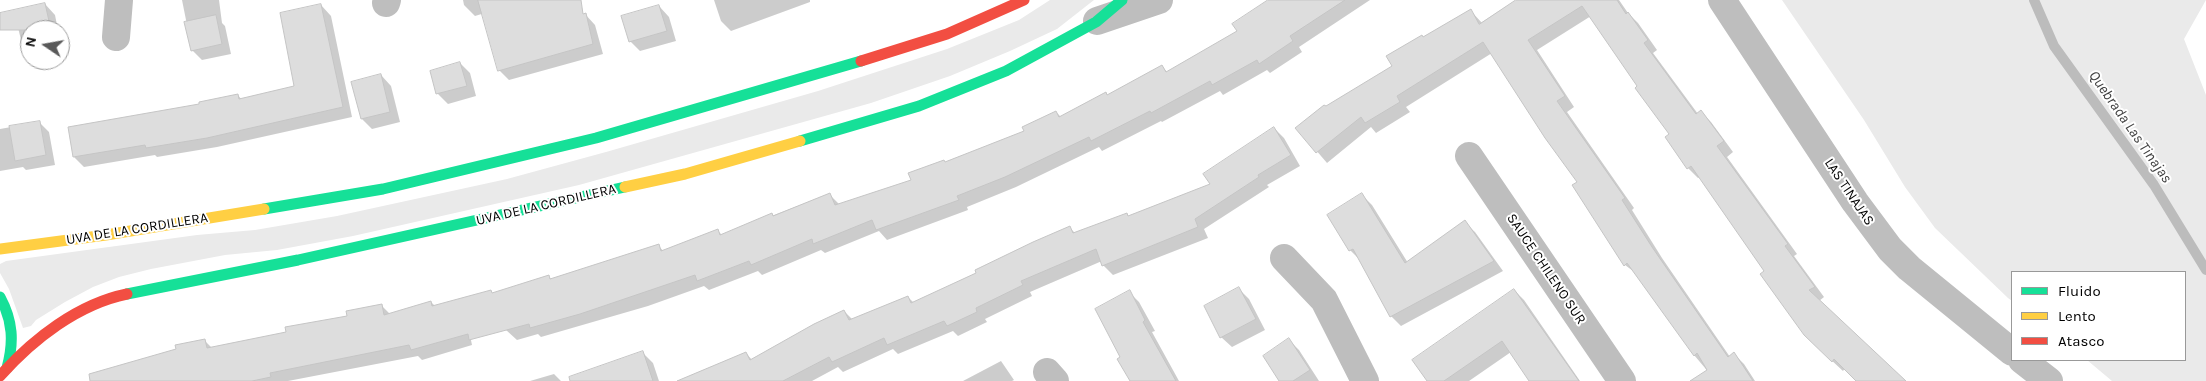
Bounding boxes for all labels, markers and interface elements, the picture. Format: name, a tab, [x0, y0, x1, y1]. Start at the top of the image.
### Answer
north arrow	[20, 20, 70, 70]
text: N	[21, 35, 40, 49]
water label: Quebrada Las Tinajas	[2085, 67, 2175, 187]
street label: LAS TINAJAS	[1820, 155, 1878, 229]
street label: UVA DE LA CORDILLERA	[474, 181, 618, 229]
street label: UVA DE LA CORDILLERA	[65, 210, 209, 248]
street label: SAUCE CHILENO SUR	[1503, 210, 1589, 328]
legend	[2011, 271, 2186, 361]
text: Fluido	[2058, 282, 2101, 300]
text: Lento	[2058, 307, 2096, 325]
text: Atasco	[2058, 332, 2104, 350]

